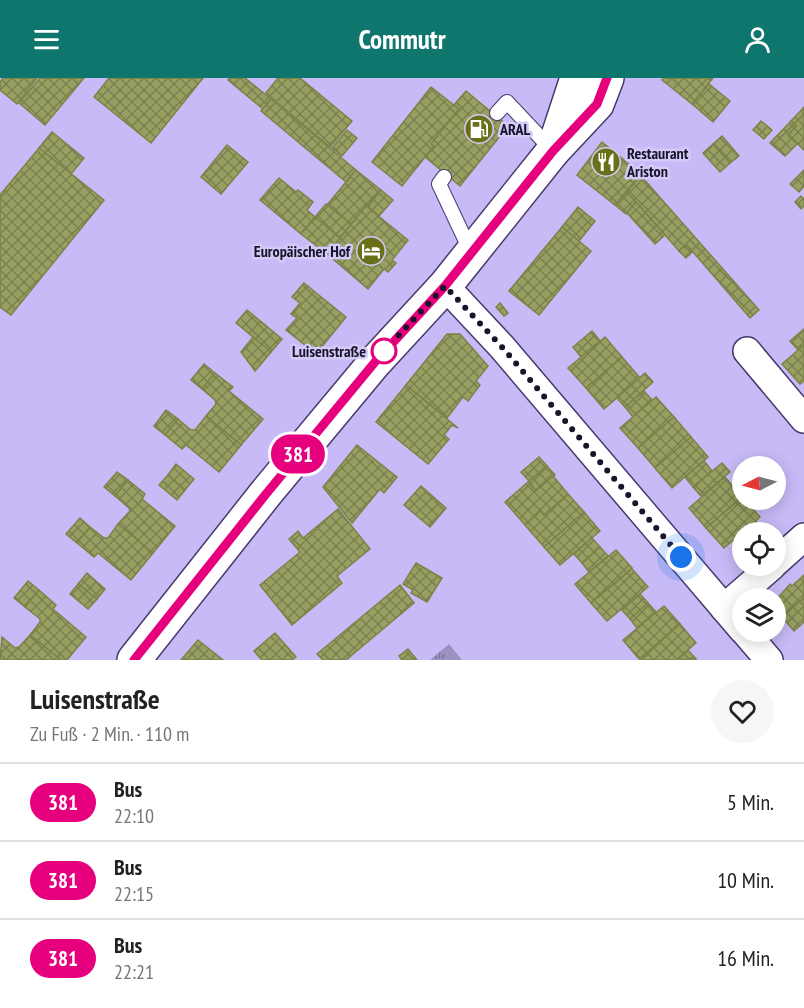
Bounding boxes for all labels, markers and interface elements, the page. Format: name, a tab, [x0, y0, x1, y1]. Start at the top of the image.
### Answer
text: Commutr	[358, 22, 446, 56]
icon: menu	[30, 23, 63, 56]
icon: person	[741, 23, 774, 56]
fuel station icon: ARAL	[463, 113, 495, 145]
place label: ARAL	[499, 119, 531, 139]
place label: Restaurant Ariston	[626, 143, 689, 181]
restaurant icon: Restaurant Ariston	[590, 146, 622, 178]
hotel icon: Europäischer Hof	[355, 235, 387, 267]
place label: Europäischer Hof	[254, 241, 351, 261]
marker: Luisenstraße	[371, 338, 397, 364]
place label: Luisenstraße	[292, 341, 366, 361]
line badge: 381	[264, 434, 332, 473]
text: 381	[283, 441, 313, 468]
north arrow	[732, 456, 786, 510]
map controls	[732, 456, 786, 642]
button: locate	[732, 522, 786, 576]
your location	[666, 542, 696, 572]
button: layers	[732, 588, 786, 642]
text: Luisenstraße	[30, 680, 160, 717]
button: heart	[711, 680, 774, 743]
text: Zu Fuß · 2 Min. · 110 m	[30, 721, 189, 747]
text: Bus	[114, 775, 142, 803]
text: 5 Min.	[727, 788, 774, 816]
text: 381	[48, 789, 78, 816]
text: 22:10	[114, 803, 154, 829]
text: Bus	[114, 853, 142, 881]
text: 10 Min.	[717, 866, 774, 894]
text: 381	[48, 867, 78, 894]
text: 22:15	[114, 881, 154, 907]
text: Bus	[114, 931, 142, 959]
text: 16 Min.	[717, 944, 774, 972]
text: 381	[48, 945, 78, 972]
text: 22:21	[114, 959, 154, 985]

